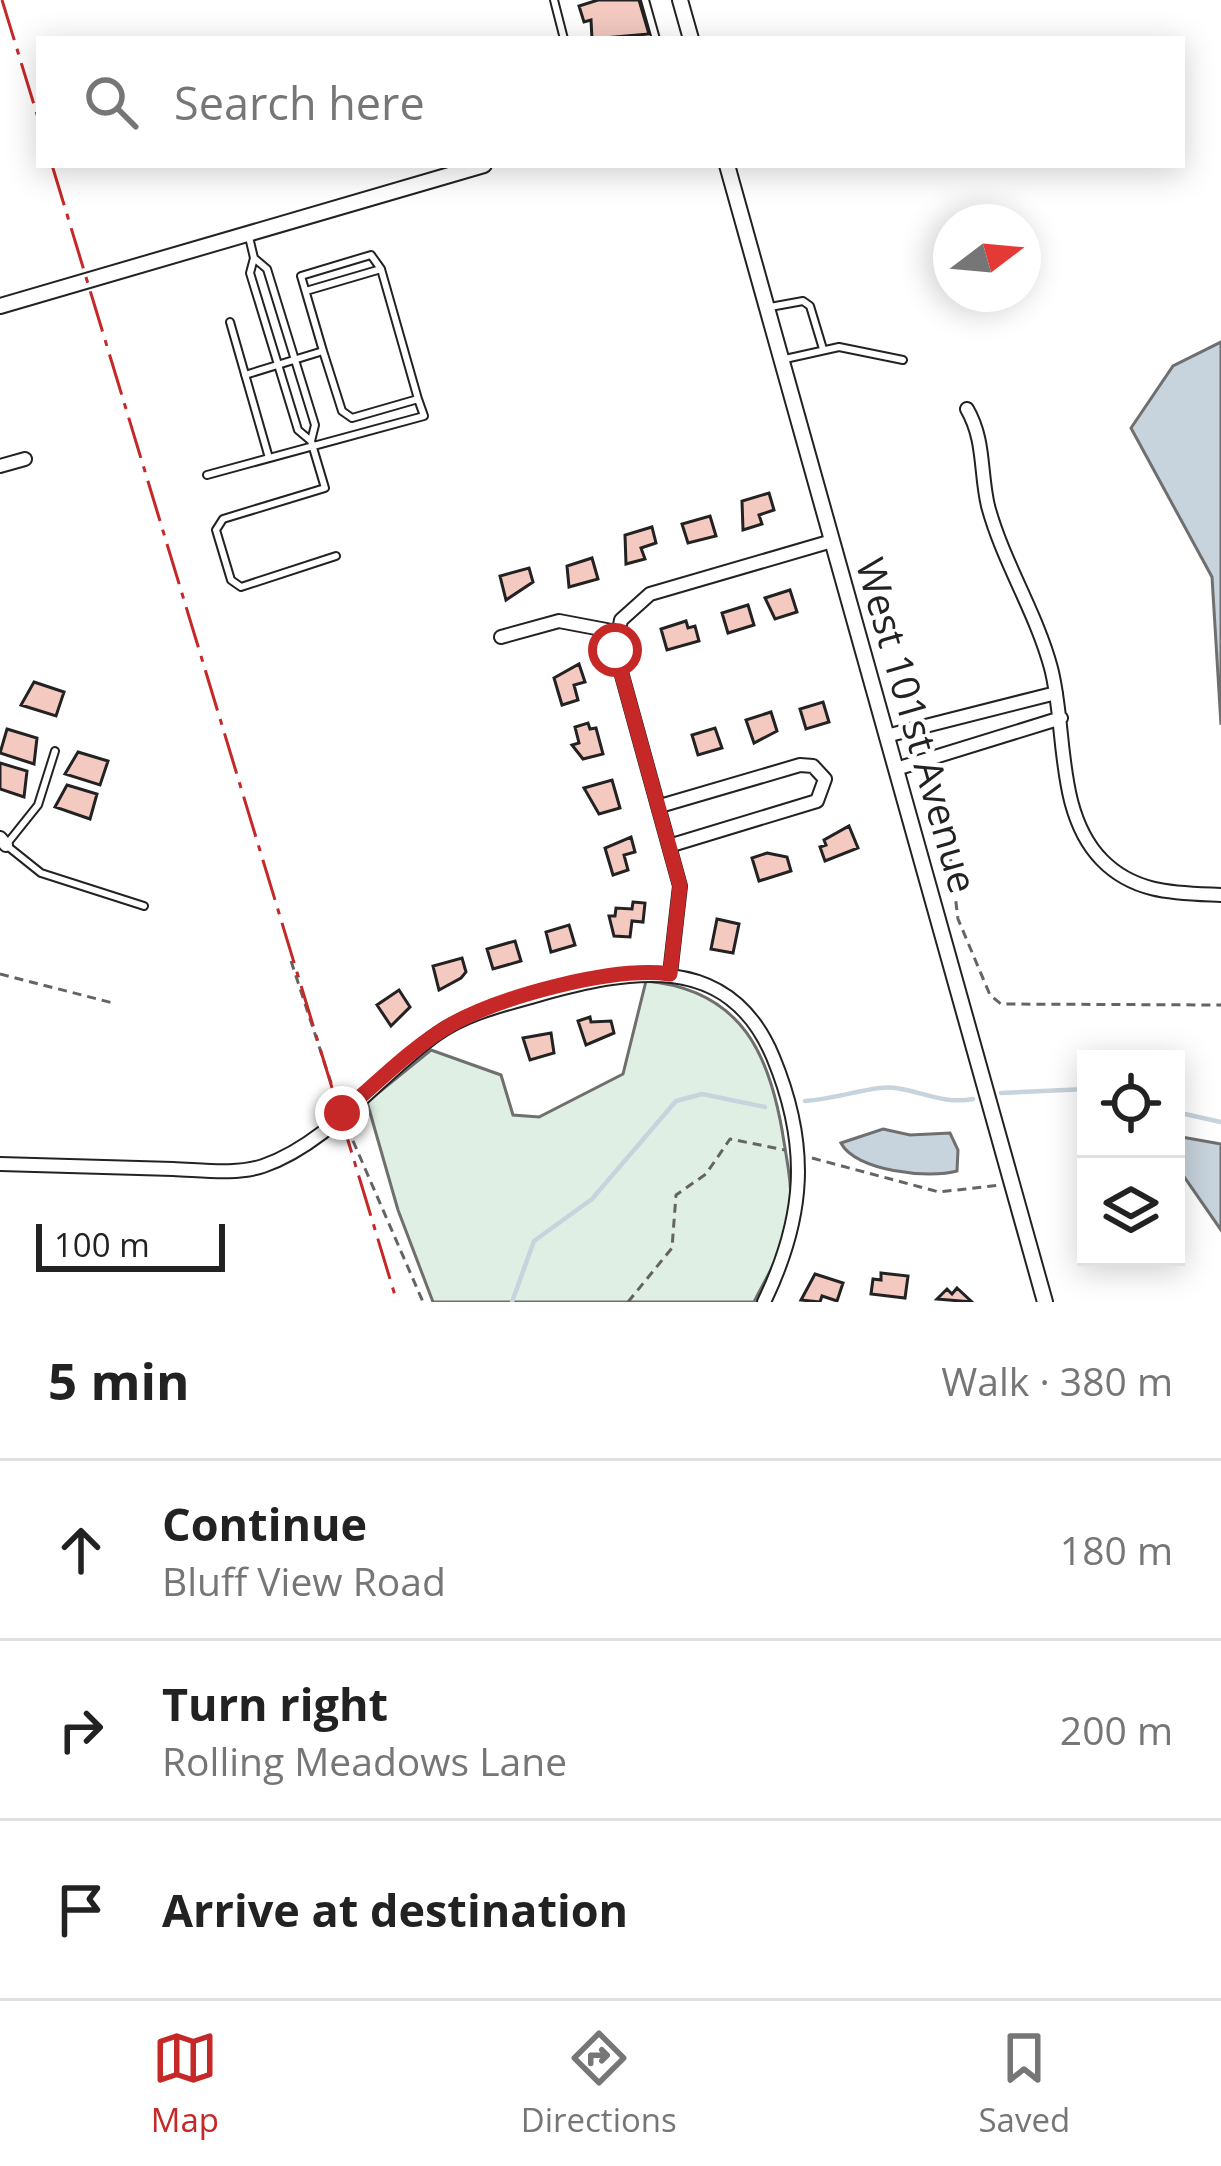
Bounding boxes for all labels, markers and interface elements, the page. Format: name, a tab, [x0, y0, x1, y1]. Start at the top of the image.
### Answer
search box	[36, 36, 1185, 168]
icon: search	[78, 69, 144, 135]
text: Search here	[174, 72, 425, 133]
north arrow	[933, 204, 1041, 312]
street label: West 101st Avenue	[845, 551, 991, 899]
route start	[588, 623, 642, 677]
map controls	[1077, 1050, 1185, 1266]
button: locate	[1077, 1050, 1185, 1158]
route end	[315, 1086, 369, 1140]
button: layers	[1077, 1158, 1185, 1266]
scale bar	[36, 1218, 225, 1271]
text: 100 m	[54, 1222, 150, 1267]
text: 5 min	[48, 1345, 190, 1415]
text: Walk · 380 m	[941, 1354, 1173, 1407]
text: Continue	[162, 1493, 367, 1554]
icon: ahead	[48, 1517, 114, 1583]
text: 180 m	[1060, 1523, 1173, 1576]
text: Bluff View Road	[162, 1554, 446, 1607]
text: Turn right	[162, 1673, 388, 1734]
icon: right	[48, 1697, 114, 1763]
text: 200 m	[1060, 1703, 1173, 1756]
text: Rolling Meadows Lane	[162, 1734, 567, 1787]
icon: arrive	[48, 1877, 114, 1943]
text: Arrive at destination	[162, 1879, 628, 1940]
tab: Map	[151, 2025, 219, 2142]
tab: Directions	[521, 2025, 677, 2142]
tab: Saved	[978, 2025, 1070, 2142]

